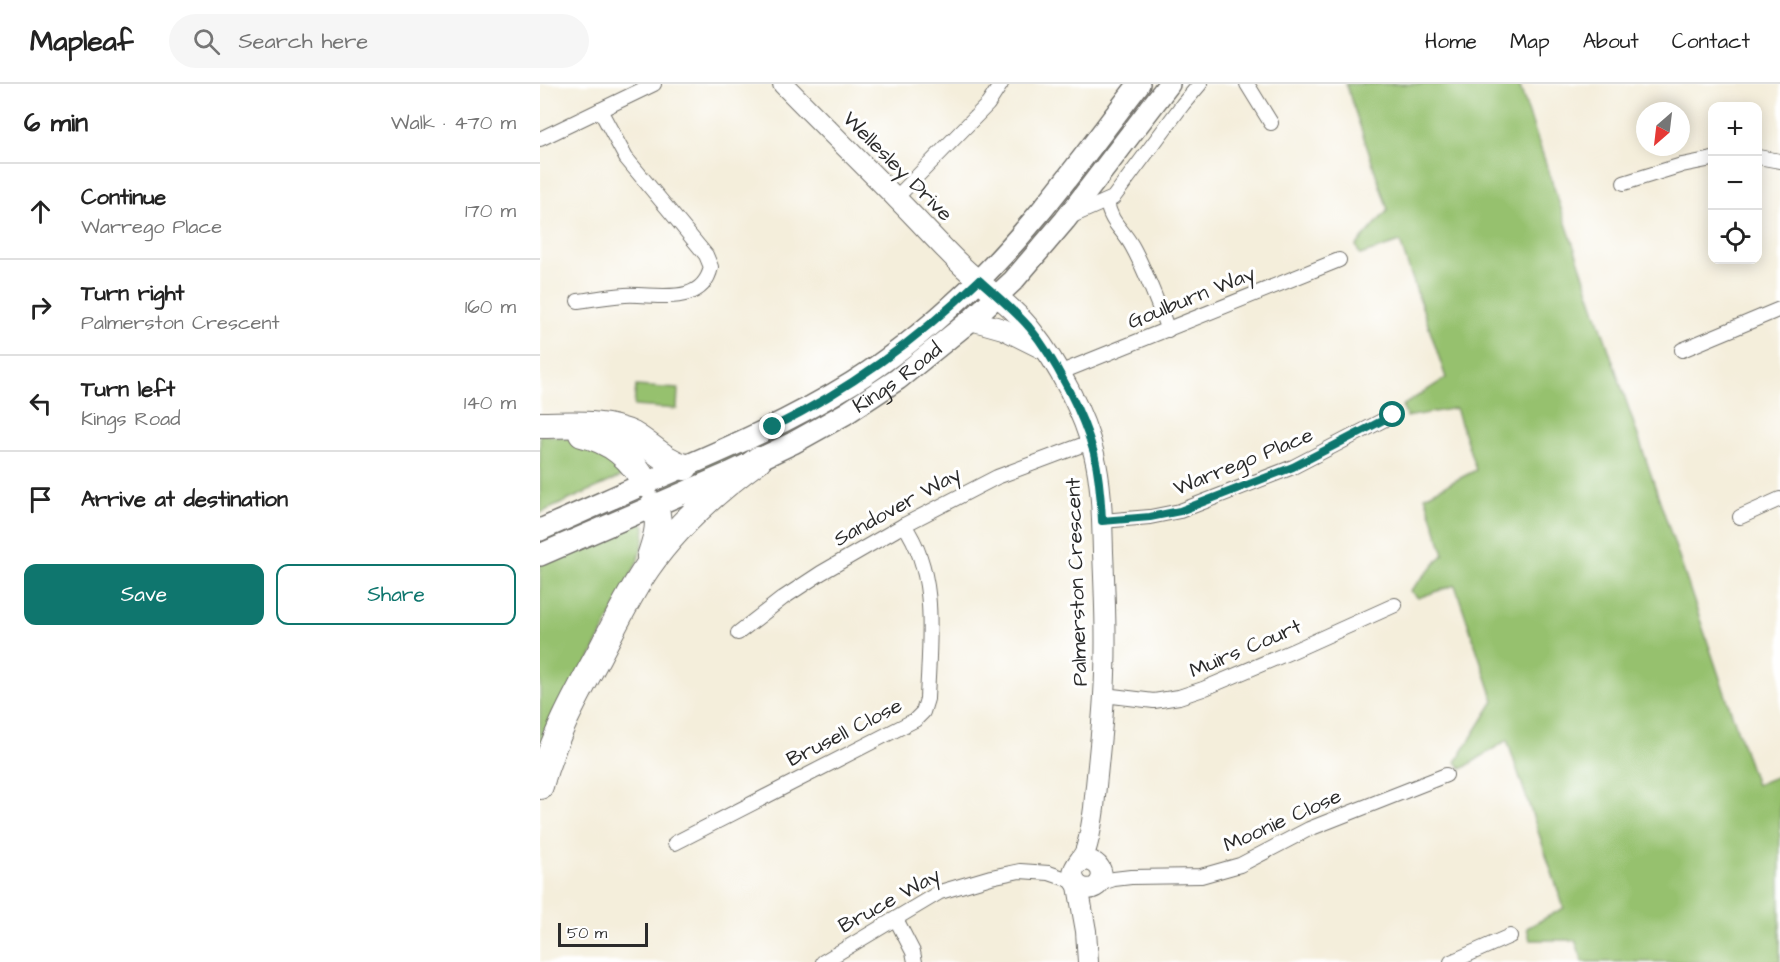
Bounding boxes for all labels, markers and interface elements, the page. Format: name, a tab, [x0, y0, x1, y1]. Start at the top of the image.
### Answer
search box	[169, 14, 589, 68]
text: Mapleaf	[30, 22, 133, 61]
icon: search	[190, 25, 223, 58]
text: Search here	[238, 26, 368, 57]
text: Home	[1425, 27, 1477, 56]
text: Map	[1510, 27, 1550, 56]
text: About	[1583, 27, 1639, 56]
text: Contact	[1672, 27, 1750, 56]
north arrow	[1636, 102, 1690, 156]
map controls	[1708, 102, 1762, 264]
button: +	[1708, 102, 1762, 156]
text: 6 min	[24, 105, 88, 141]
street label: Wellesley Drive	[835, 105, 959, 229]
text: Walk · 470 m	[391, 109, 516, 137]
button: −	[1708, 156, 1762, 210]
text: Continue	[81, 182, 166, 213]
icon: ahead	[24, 195, 57, 228]
text: 170 m	[465, 197, 516, 225]
button: locate	[1708, 210, 1762, 264]
text: Warrego Place	[81, 213, 222, 241]
street label: Goulburn Way	[1123, 259, 1260, 338]
text: Turn right	[81, 278, 184, 309]
icon: right	[24, 291, 57, 324]
text: 160 m	[465, 293, 516, 321]
text: Palmerston Crescent	[81, 309, 280, 337]
street label: Kings Road	[847, 335, 948, 420]
text: Turn left	[81, 374, 175, 405]
icon: left	[24, 387, 57, 420]
text: 140 m	[464, 389, 516, 417]
route start	[1379, 401, 1405, 427]
text: Kings Road	[81, 405, 180, 433]
route end	[759, 413, 785, 439]
street label: Warrego Place	[1169, 420, 1318, 504]
street label: Sandover Way	[828, 459, 968, 555]
street label: Palmerston Crescent	[1058, 477, 1095, 687]
icon: arrive	[24, 483, 57, 516]
text: Arrive at destination	[81, 484, 288, 515]
button: Save	[24, 564, 264, 625]
button: Share	[276, 564, 516, 625]
street label: Muirs Court	[1185, 612, 1306, 685]
street label: Brusell Close	[782, 691, 907, 774]
street label: Moonie Close	[1219, 782, 1346, 859]
street label: Bruce Way	[833, 860, 947, 942]
scale bar	[558, 920, 648, 948]
text: 50 m	[567, 922, 607, 944]

